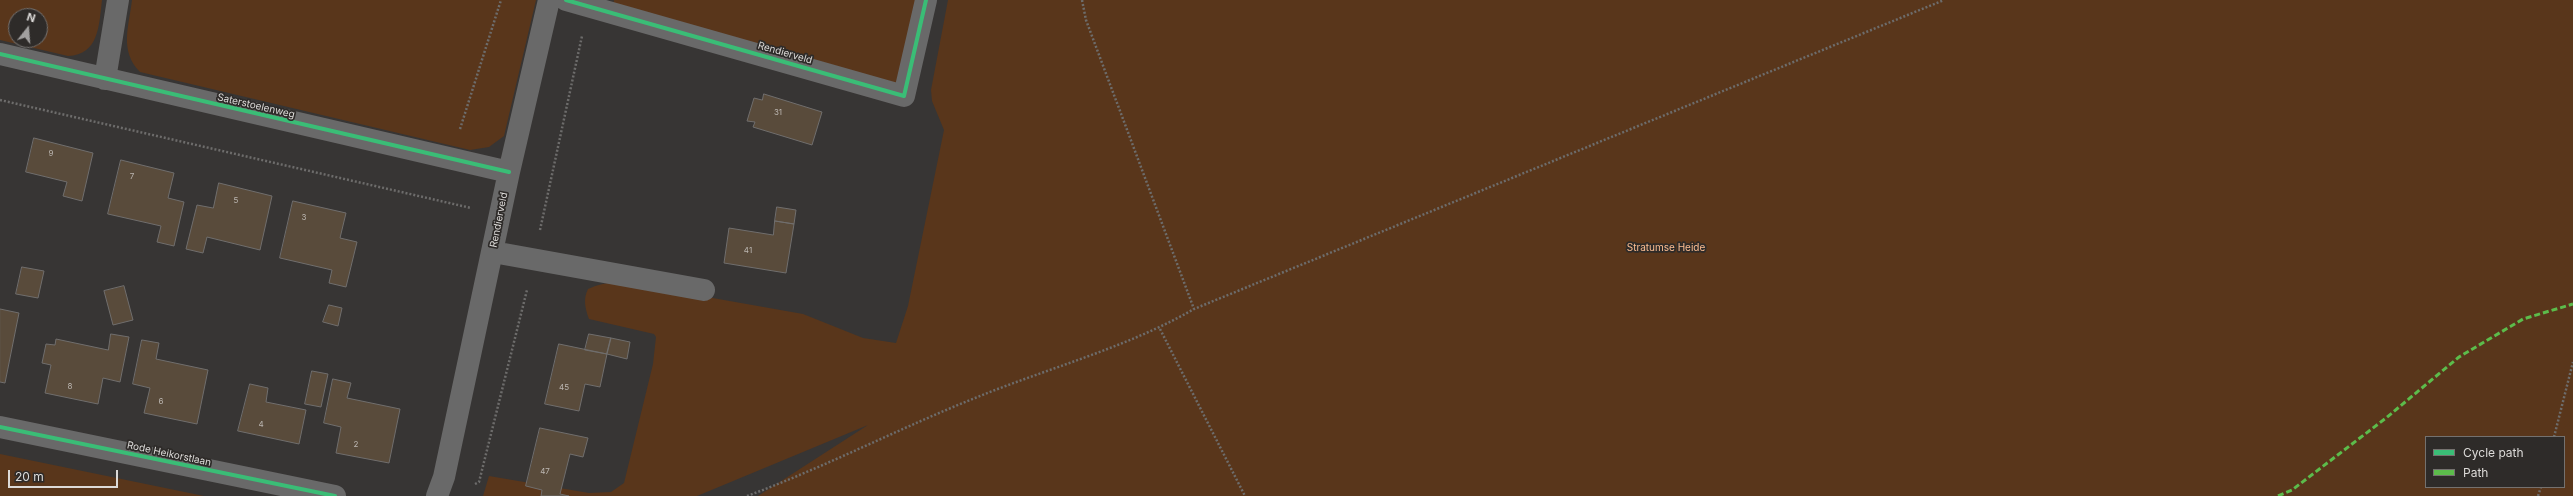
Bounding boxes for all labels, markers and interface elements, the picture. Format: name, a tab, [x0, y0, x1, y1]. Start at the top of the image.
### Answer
north arrow	[8, 8, 48, 48]
text: N	[25, 10, 37, 25]
street label: Rendierveld	[756, 39, 814, 67]
street label: Saterstoelenweg	[216, 91, 296, 121]
house number: 31	[774, 108, 782, 118]
house number: 9	[49, 149, 53, 159]
house number: 7	[130, 172, 134, 182]
street label: Rendierveld	[488, 191, 510, 249]
house number: 5	[234, 196, 238, 206]
house number: 3	[302, 213, 306, 223]
park label: Stratumse Heide	[1627, 242, 1705, 254]
house number: 41	[744, 246, 752, 256]
house number: 8	[68, 382, 72, 392]
house number: 45	[559, 383, 569, 393]
house number: 6	[159, 397, 163, 407]
house number: 4	[258, 420, 264, 430]
legend	[2425, 436, 2565, 488]
street label: Rode Heikorstlaan	[126, 439, 212, 469]
house number: 2	[354, 440, 358, 450]
text: Cycle path	[2463, 445, 2524, 460]
scale bar	[10, 462, 120, 488]
text: Path	[2463, 465, 2488, 480]
house number: 47	[540, 467, 550, 477]
text: 20 m	[15, 469, 44, 484]

